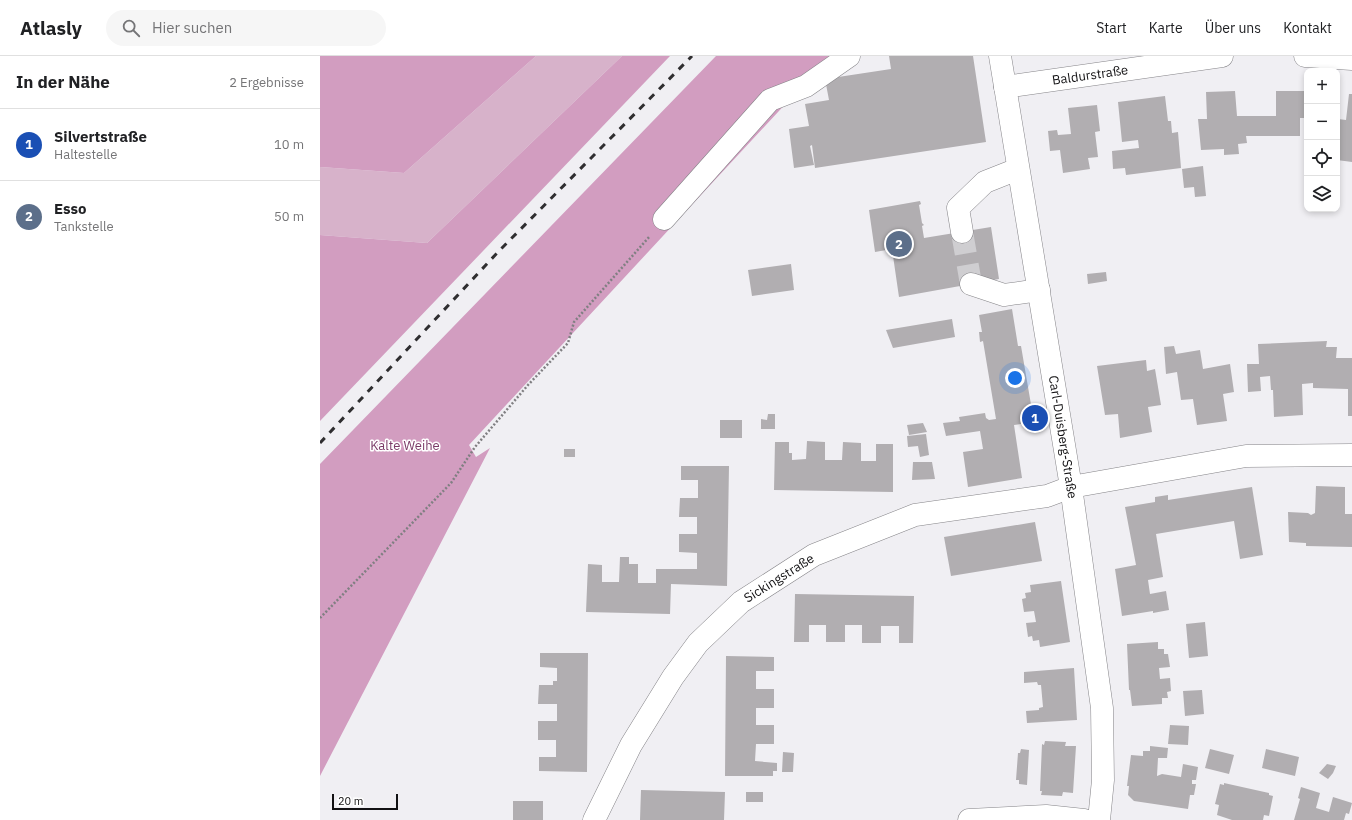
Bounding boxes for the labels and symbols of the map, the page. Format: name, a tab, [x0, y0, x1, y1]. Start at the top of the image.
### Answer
street label: Baldurstraße	[1051, 61, 1129, 89]
pin: 2	[886, 229, 912, 259]
your location	[1005, 368, 1025, 388]
street label: Carl-Duisberg-Straße	[1045, 374, 1081, 500]
pin: 1	[1022, 403, 1048, 433]
park label: Kalte Weihe	[370, 437, 440, 454]
street label: Sickingstraße	[741, 550, 817, 606]
scale bar	[332, 792, 398, 811]

